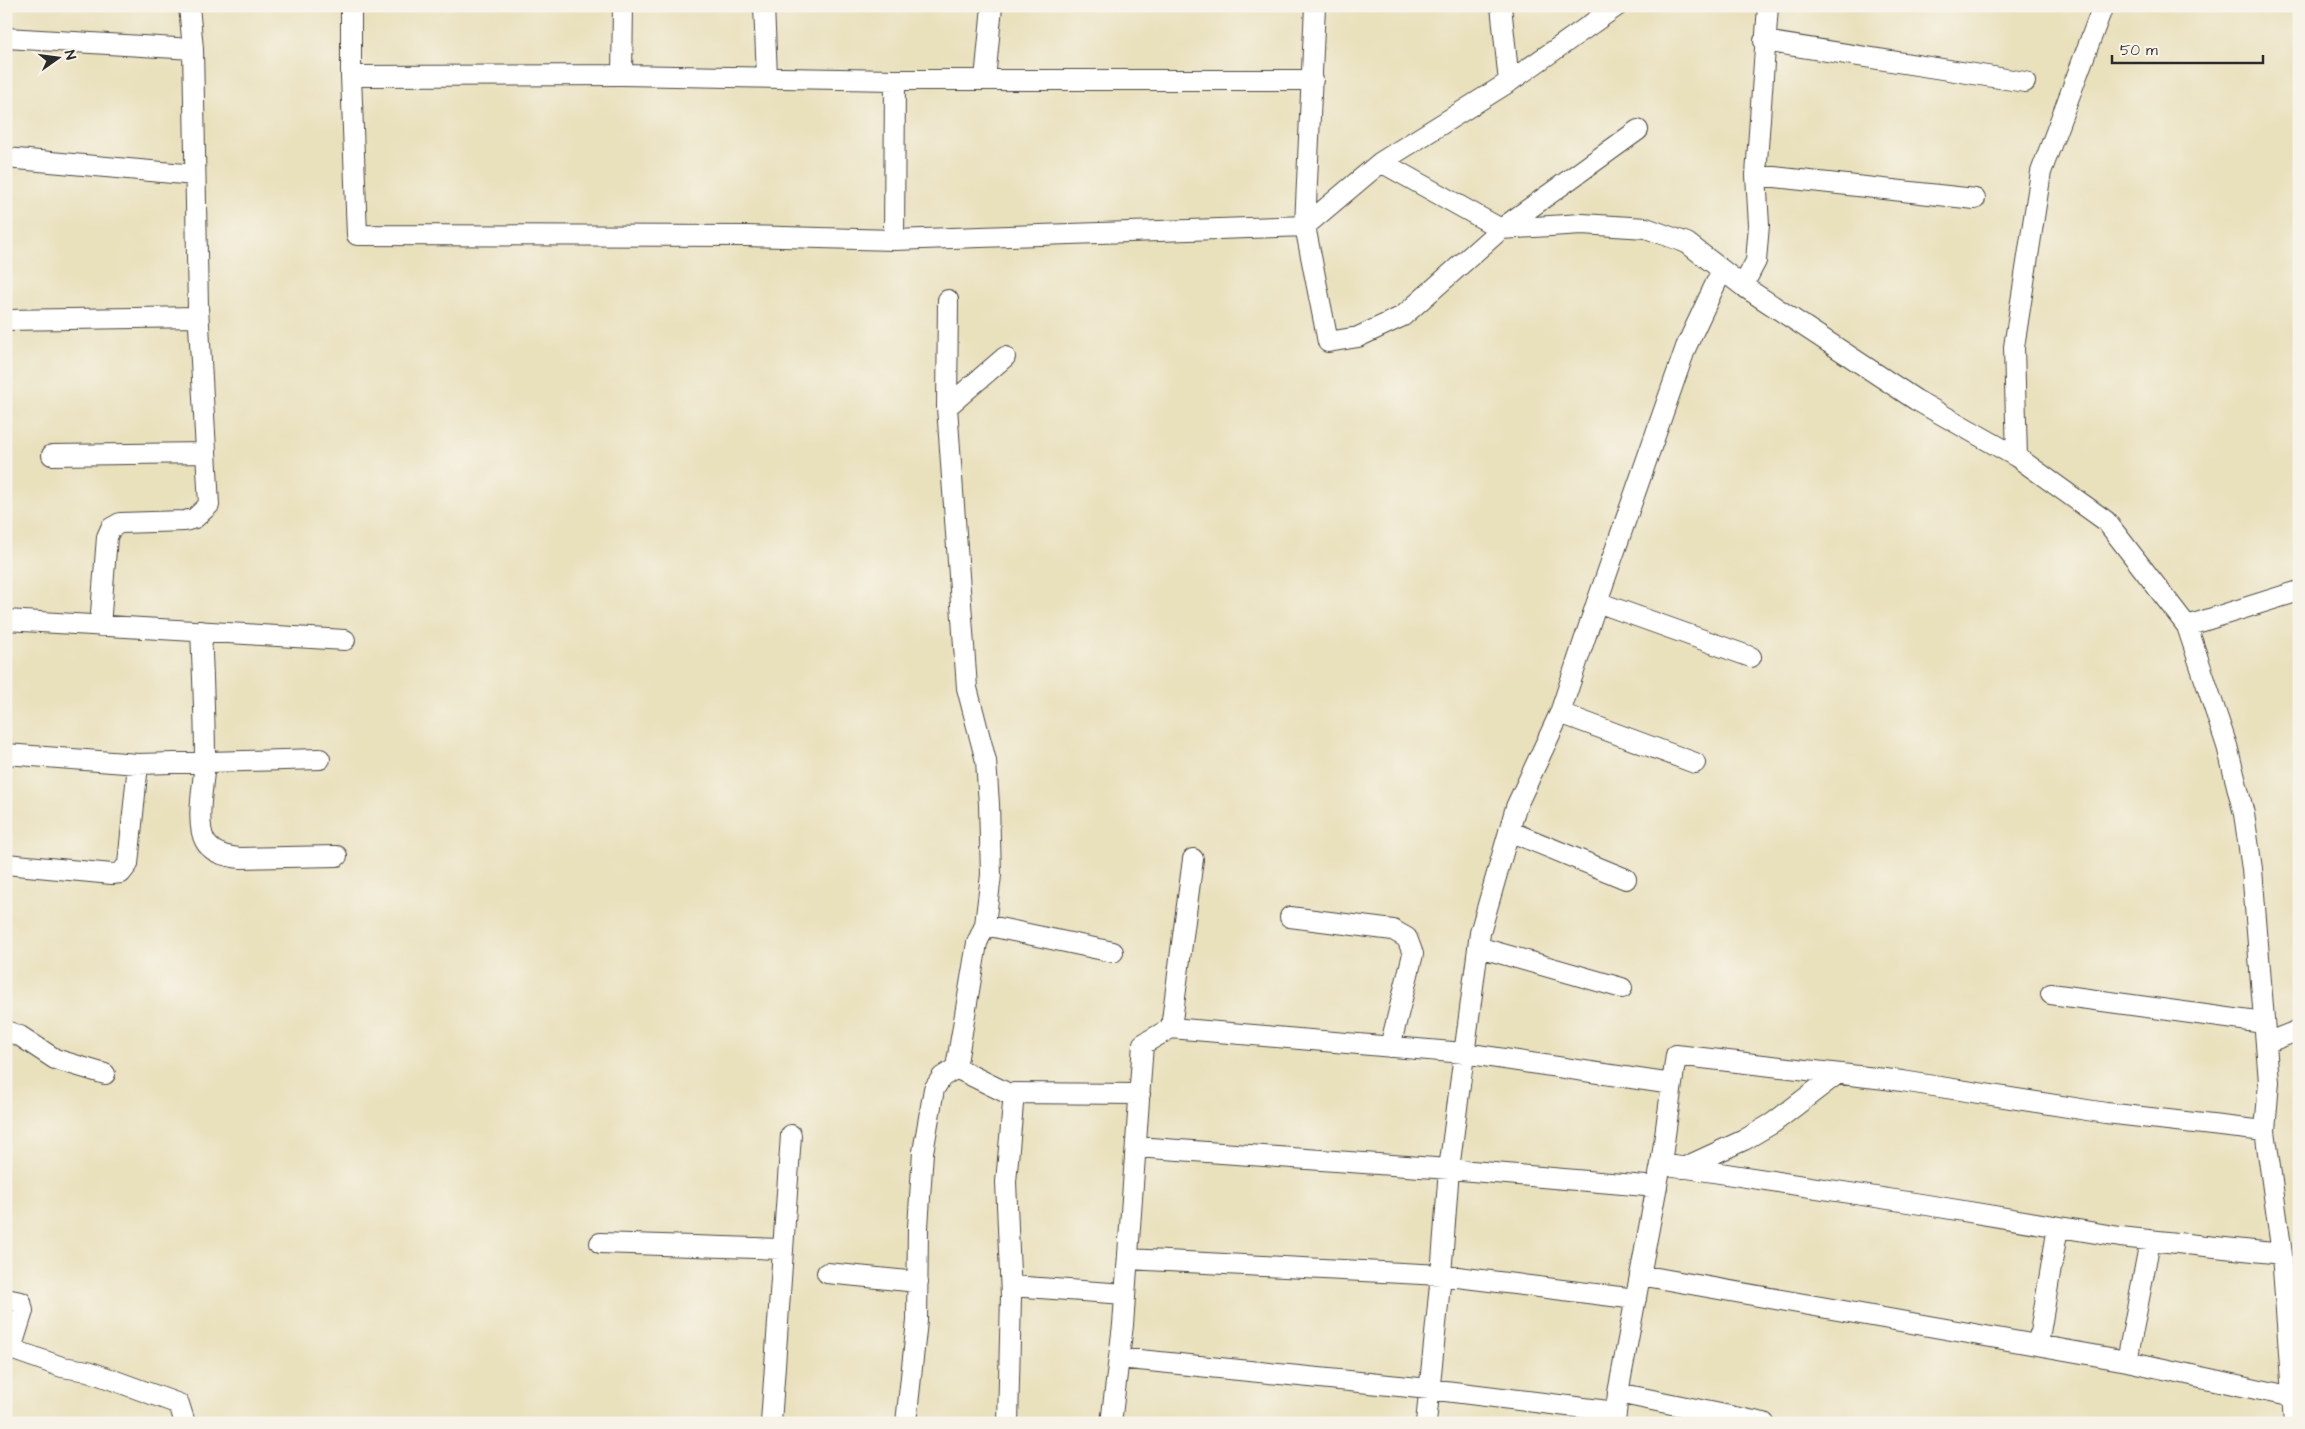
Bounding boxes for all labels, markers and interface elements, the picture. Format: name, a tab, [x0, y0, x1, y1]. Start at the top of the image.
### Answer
north arrow	[32, 32, 82, 82]
scale bar	[2112, 32, 2264, 64]
text: 50 m	[2120, 40, 2158, 61]
text: N	[59, 48, 80, 62]

